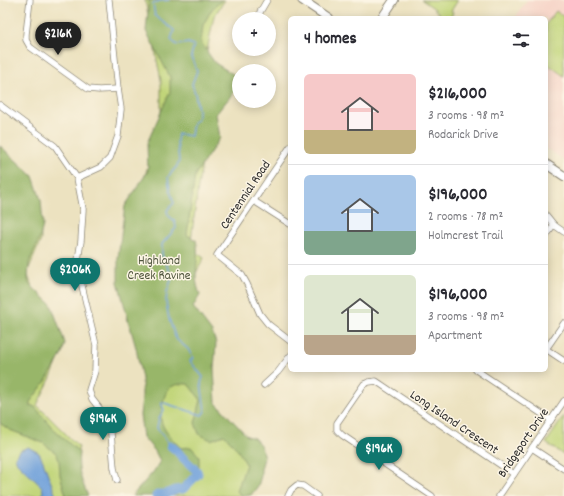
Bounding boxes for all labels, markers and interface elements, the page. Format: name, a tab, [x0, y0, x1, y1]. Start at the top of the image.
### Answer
map controls	[232, 12, 276, 108]
button: +	[232, 12, 276, 56]
pin: $216K	[30, 22, 86, 56]
text: $216K	[44, 25, 72, 44]
text: 4 homes	[304, 28, 357, 52]
icon: filters	[510, 29, 532, 51]
button: −	[232, 64, 276, 108]
text: $216,000	[428, 83, 487, 107]
icon: home	[336, 90, 384, 138]
text: 3 rooms · 98 m²	[428, 107, 504, 126]
text: Rodarick Drive	[428, 126, 498, 145]
street label: Centennial Road	[216, 157, 276, 234]
text: $196,000	[428, 184, 487, 208]
icon: home	[336, 191, 384, 239]
text: 2 rooms · 78 m²	[428, 208, 503, 227]
text: Holmcrest Trail	[428, 227, 503, 246]
park label: Highland Creek Ravine	[128, 252, 191, 286]
pin: $206K	[47, 258, 103, 292]
text: $206K	[59, 261, 91, 280]
text: $196,000	[428, 284, 487, 308]
icon: home	[336, 291, 384, 339]
text: 3 rooms · 98 m²	[428, 308, 504, 327]
text: Apartment	[428, 327, 482, 346]
street label: Long Island Crescent	[405, 386, 502, 460]
street label: Bridgeport Drive	[494, 405, 555, 482]
pin: $196K	[75, 407, 131, 441]
text: $196K	[89, 410, 117, 429]
pin: $196K	[351, 437, 407, 471]
text: $196K	[365, 440, 393, 459]

